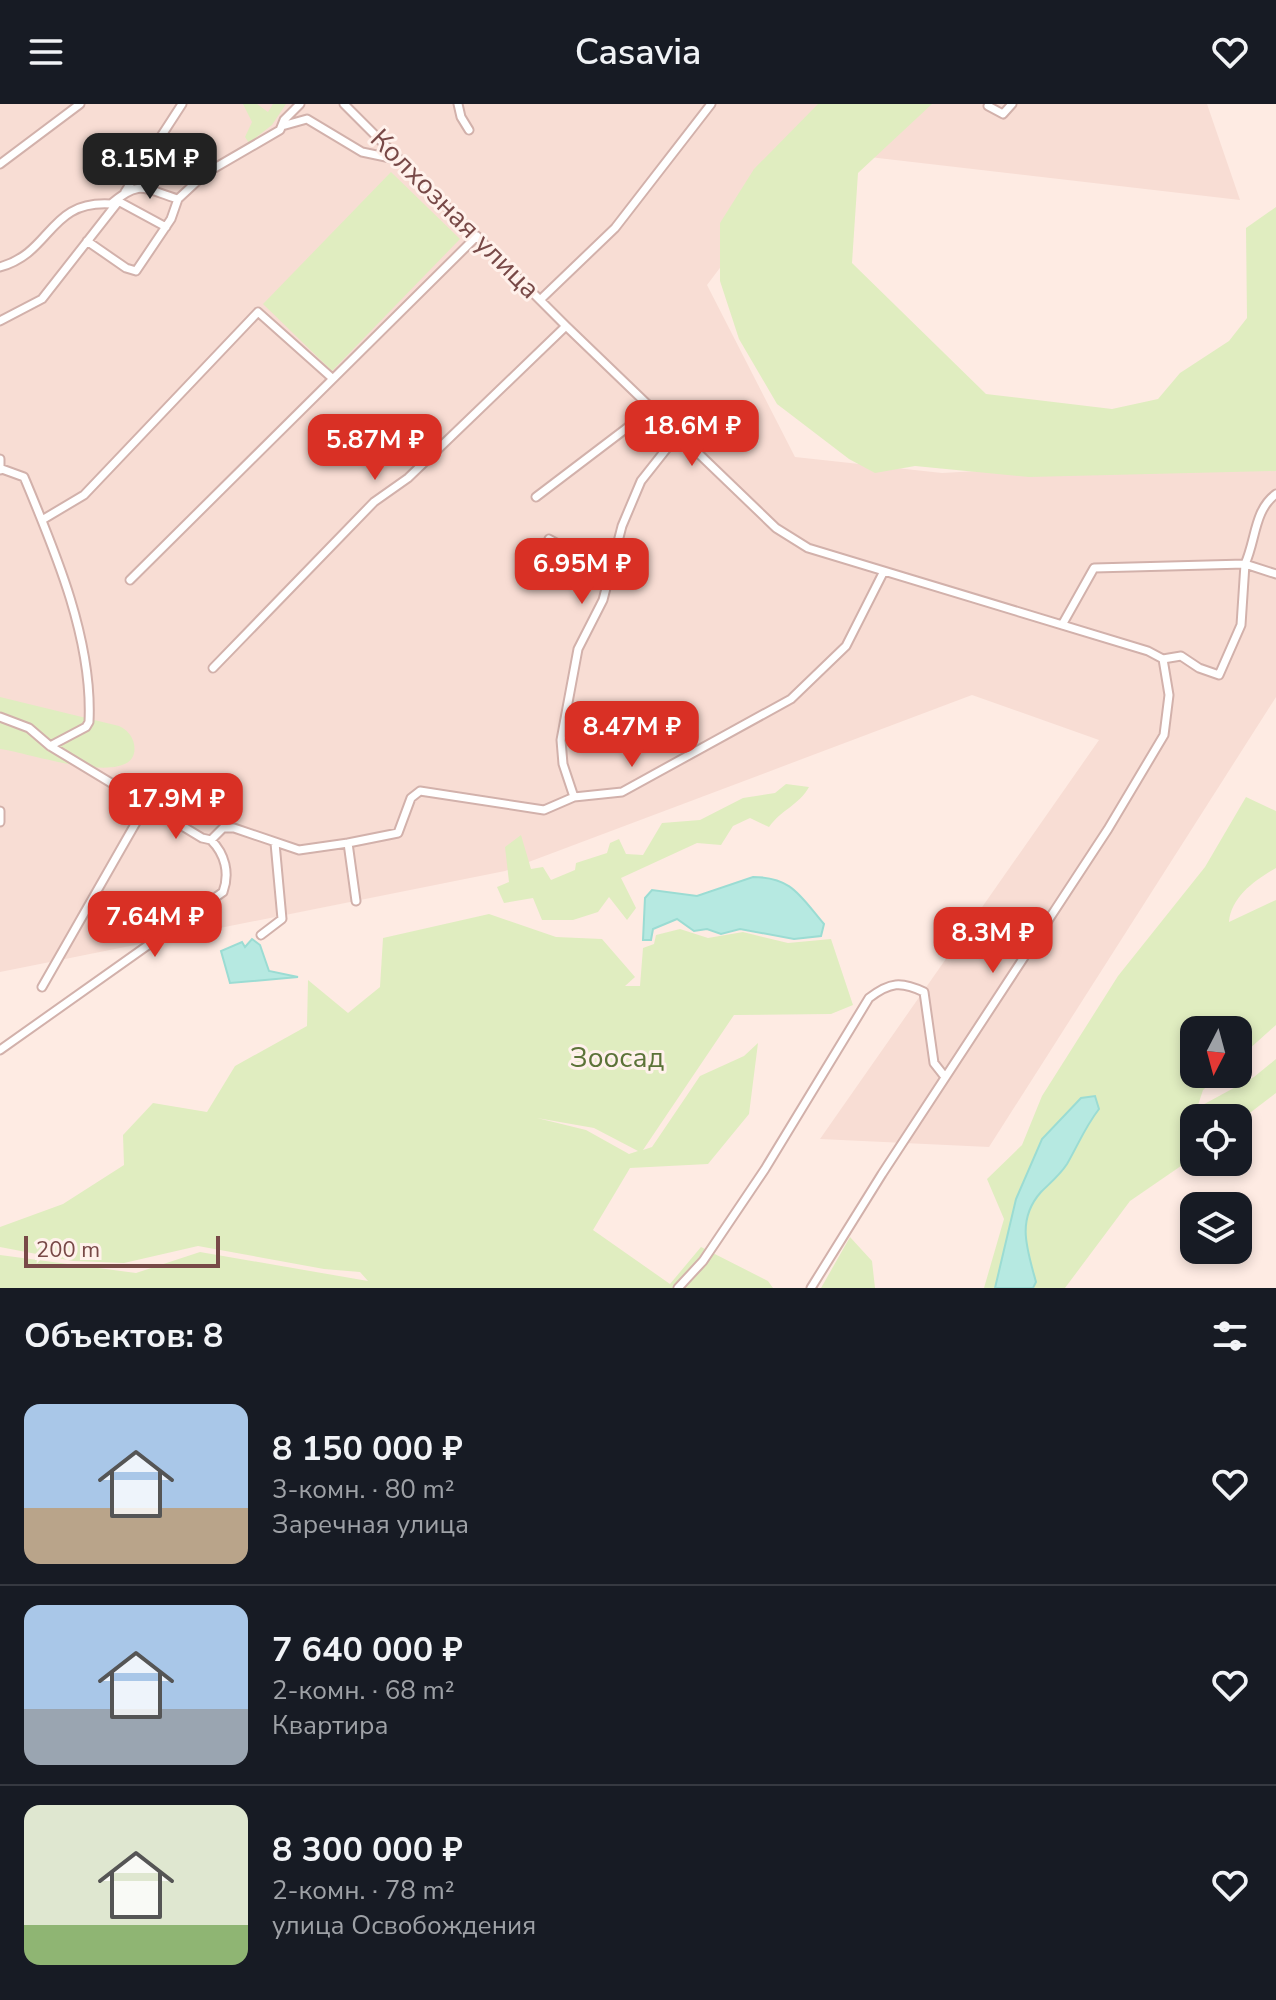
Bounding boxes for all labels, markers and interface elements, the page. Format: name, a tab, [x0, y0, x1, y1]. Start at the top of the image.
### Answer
text: Casavia	[575, 28, 701, 77]
icon: menu	[24, 30, 68, 74]
icon: heart	[1208, 30, 1252, 74]
street label: Колхозная улица	[362, 121, 548, 307]
pin: 8.15M ₽	[76, 133, 224, 201]
text: 8.15M ₽	[101, 141, 199, 176]
pin: 18.6M ₽	[618, 400, 766, 468]
text: 18.6M ₽	[643, 408, 741, 443]
pin: 5.87M ₽	[301, 414, 449, 482]
text: 5.87M ₽	[326, 422, 424, 457]
pin: 6.95M ₽	[508, 538, 656, 606]
text: 6.95M ₽	[533, 546, 631, 581]
pin: 8.47M ₽	[558, 701, 706, 769]
text: 8.47M ₽	[583, 709, 681, 744]
pin: 17.9M ₽	[102, 773, 250, 841]
text: 17.9M ₽	[127, 781, 225, 816]
pin: 7.64M ₽	[81, 891, 229, 959]
text: 7.64M ₽	[106, 899, 204, 934]
pin: 8.3M ₽	[928, 907, 1058, 975]
text: 8.3M ₽	[952, 915, 1034, 950]
north arrow	[1180, 1016, 1252, 1088]
map controls	[1180, 1016, 1252, 1264]
park label: Зоосад	[570, 1039, 664, 1077]
button: locate	[1180, 1104, 1252, 1176]
button: layers	[1180, 1192, 1252, 1264]
scale bar	[24, 1232, 220, 1268]
text: 200 m	[36, 1235, 100, 1265]
text: Объектов: 8	[24, 1313, 223, 1359]
icon: filters	[1208, 1314, 1252, 1358]
text: 8 150 000 ₽	[272, 1426, 463, 1472]
icon: home	[88, 1436, 184, 1532]
icon: heart	[1208, 1462, 1252, 1506]
text: 3-комн. · 80 m²	[272, 1472, 455, 1507]
text: Заречная улица	[272, 1507, 469, 1542]
text: 7 640 000 ₽	[272, 1627, 463, 1673]
icon: home	[88, 1637, 184, 1733]
icon: heart	[1208, 1663, 1252, 1707]
text: 2-комн. · 68 m²	[272, 1673, 455, 1708]
text: Квартира	[272, 1708, 388, 1743]
text: 8 300 000 ₽	[272, 1827, 463, 1873]
icon: home	[88, 1837, 184, 1933]
icon: heart	[1208, 1863, 1252, 1907]
text: 2-комн. · 78 m²	[272, 1873, 455, 1908]
text: улица Освобождения	[272, 1908, 536, 1943]

